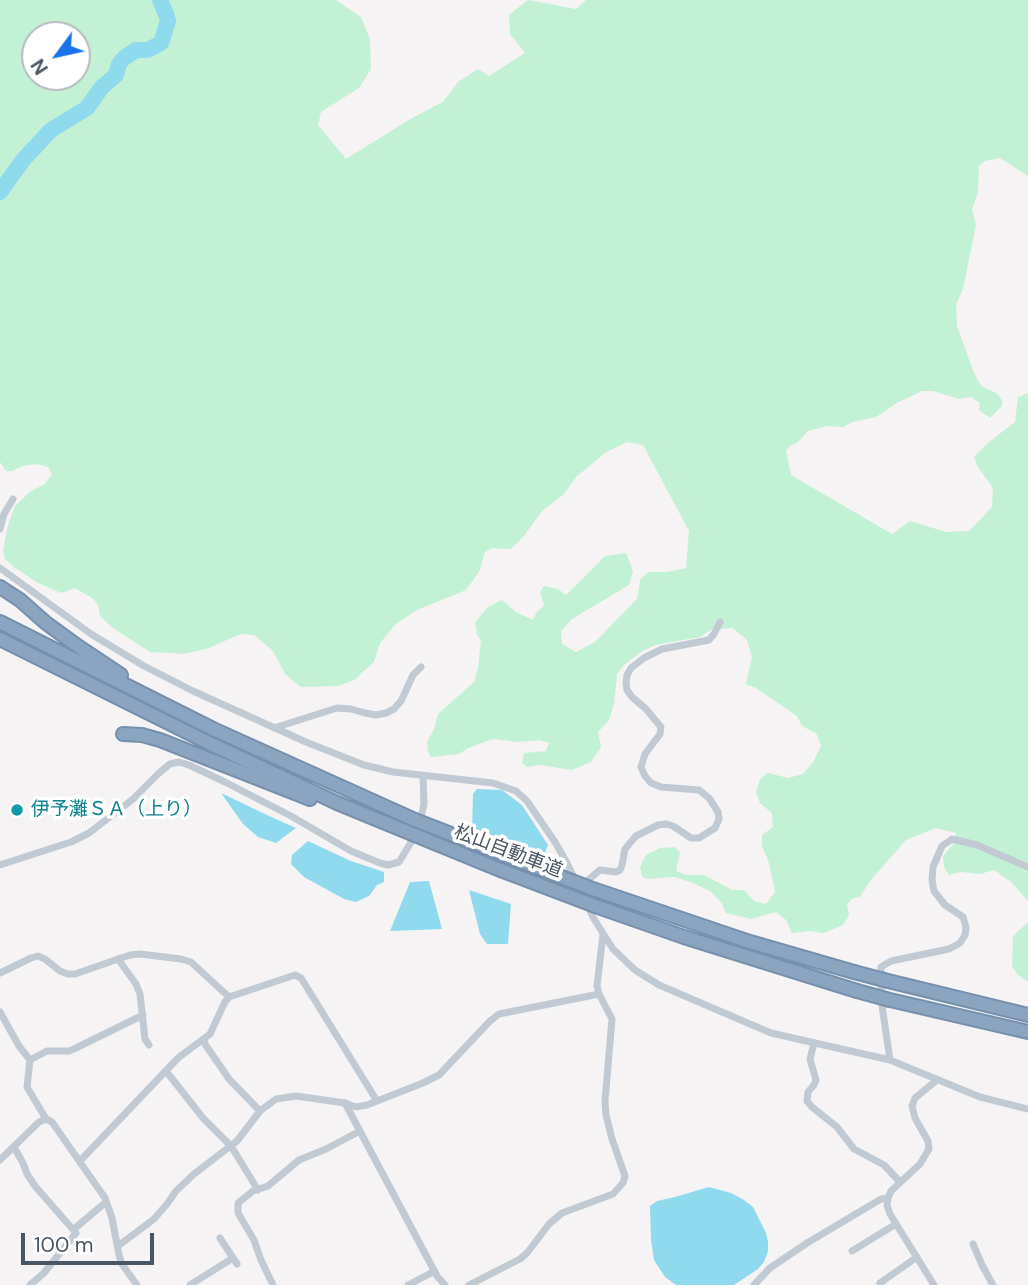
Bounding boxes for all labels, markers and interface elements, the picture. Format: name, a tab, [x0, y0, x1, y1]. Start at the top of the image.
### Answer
north arrow	[21, 21, 91, 91]
text: N	[25, 54, 54, 79]
place label: 伊予灘ＳＡ（上り）	[31, 799, 202, 821]
marker: 伊予灘ＳＡ（上り）	[9, 802, 25, 818]
street label: 松山自動車道	[451, 821, 565, 883]
scale bar	[24, 1218, 158, 1262]
text: 100 m	[34, 1231, 94, 1259]

